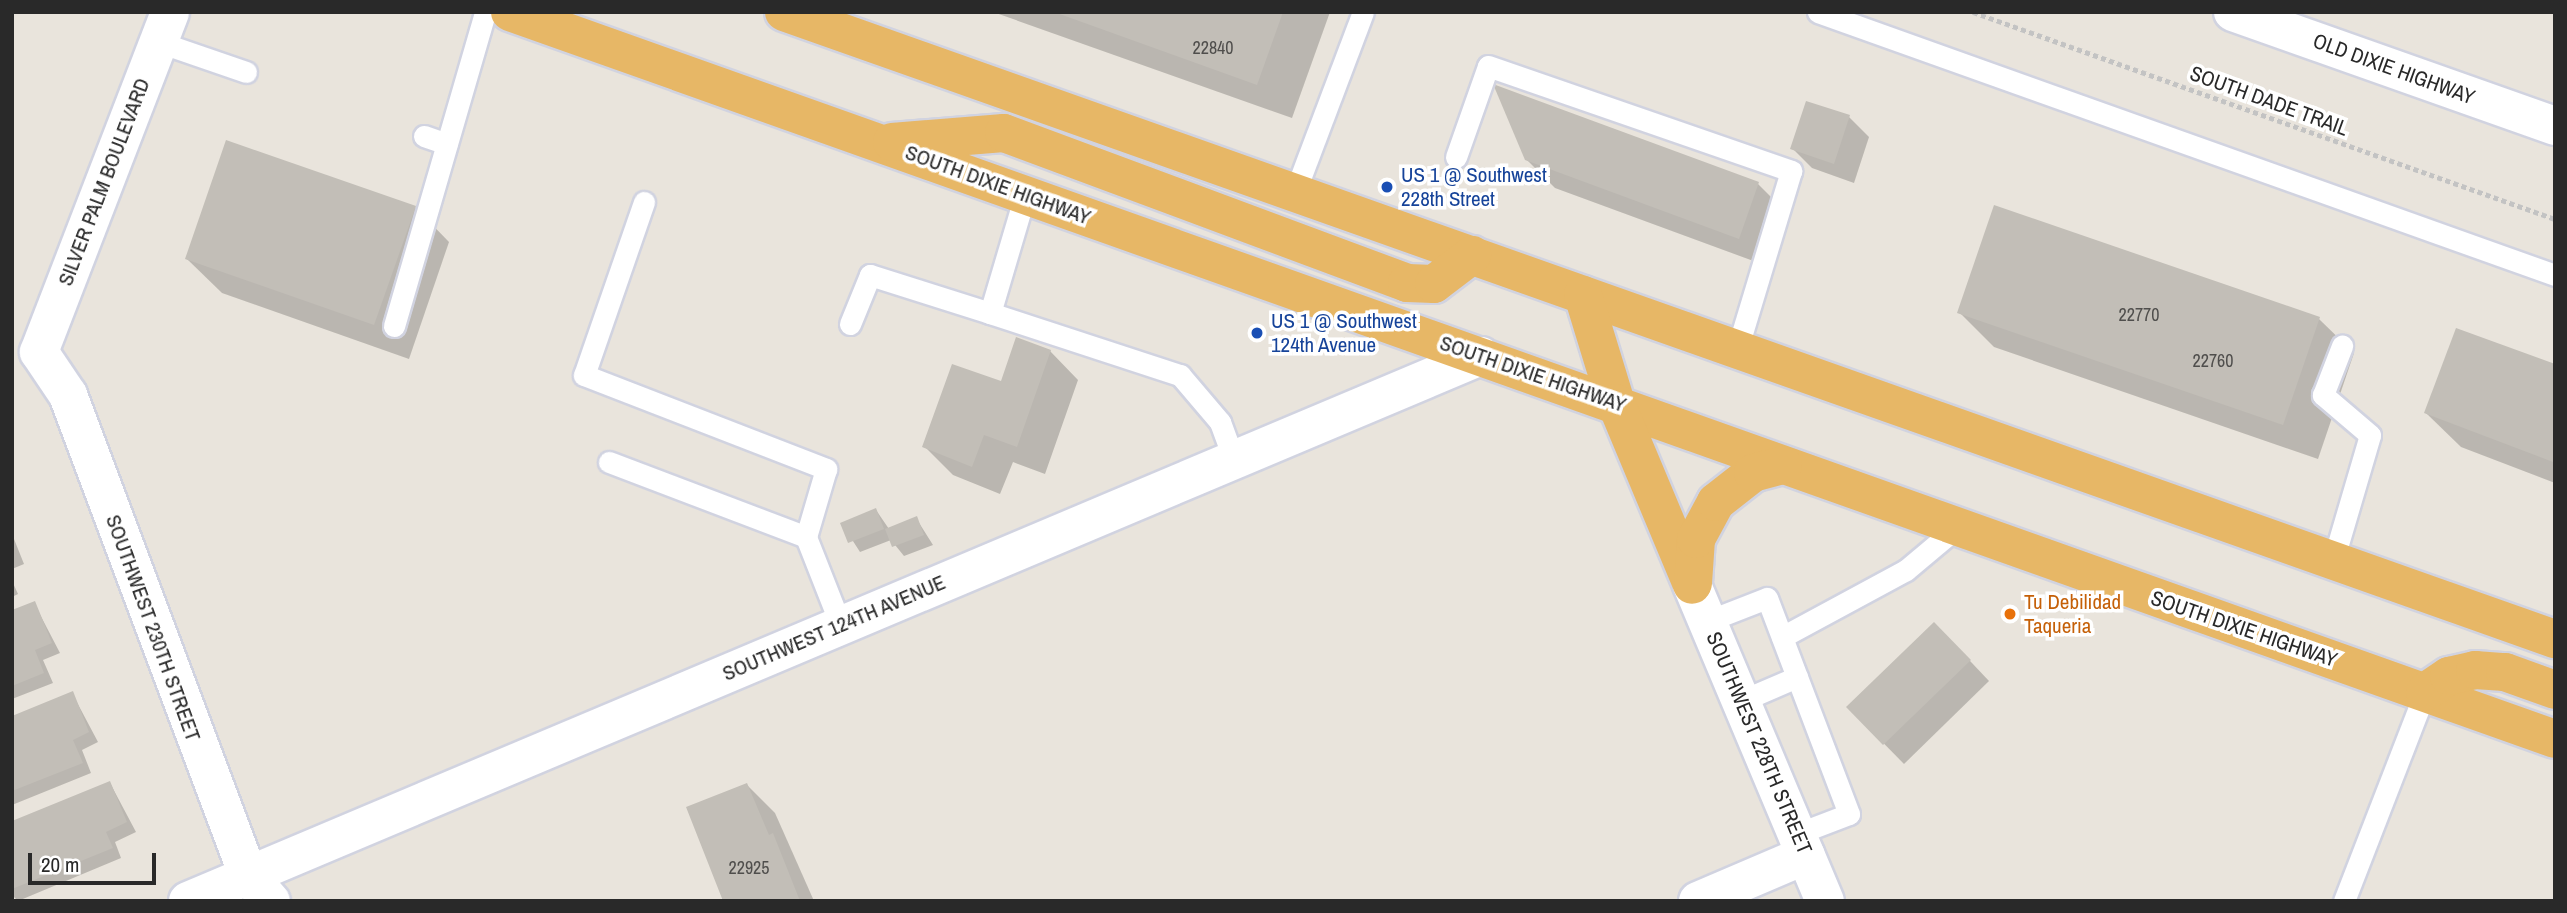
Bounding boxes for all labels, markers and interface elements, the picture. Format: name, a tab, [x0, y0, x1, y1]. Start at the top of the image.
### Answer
street label: OLD DIXIE HIGHWAY	[2310, 28, 2478, 110]
house number: 22840	[1192, 37, 1234, 59]
street label: SOUTH DADE TRAIL	[2186, 61, 2352, 141]
street label: SILVER PALM BOULEVARD	[53, 75, 155, 289]
street label: SOUTH DIXIE HIGHWAY	[902, 140, 1094, 230]
place label: US 1 @ Southwest 228th Street	[1401, 162, 1547, 212]
marker: US 1 @ Southwest 228th Street	[1379, 179, 1395, 195]
house number: 22770	[2118, 304, 2160, 326]
place label: US 1 @ Southwest 124th Avenue	[1271, 308, 1417, 358]
marker: US 1 @ Southwest 124th Avenue	[1249, 325, 1265, 341]
street label: SOUTH DIXIE HIGHWAY	[1437, 330, 1629, 418]
house number: 22760	[2192, 350, 2234, 372]
street label: SOUTHWEST 230TH STREET	[100, 511, 206, 745]
street label: SOUTHWEST 124TH AVENUE	[718, 569, 950, 687]
street label: SOUTH DIXIE HIGHWAY	[2148, 585, 2340, 673]
place label: Tu Debilidad Taqueria	[2024, 589, 2121, 639]
marker: Tu Debilidad Taqueria	[2002, 606, 2018, 622]
street label: SOUTHWEST 228TH STREET	[1701, 628, 1817, 858]
scale bar	[32, 839, 159, 883]
text: 20 m	[41, 850, 79, 879]
house number: 22925	[728, 857, 770, 879]

